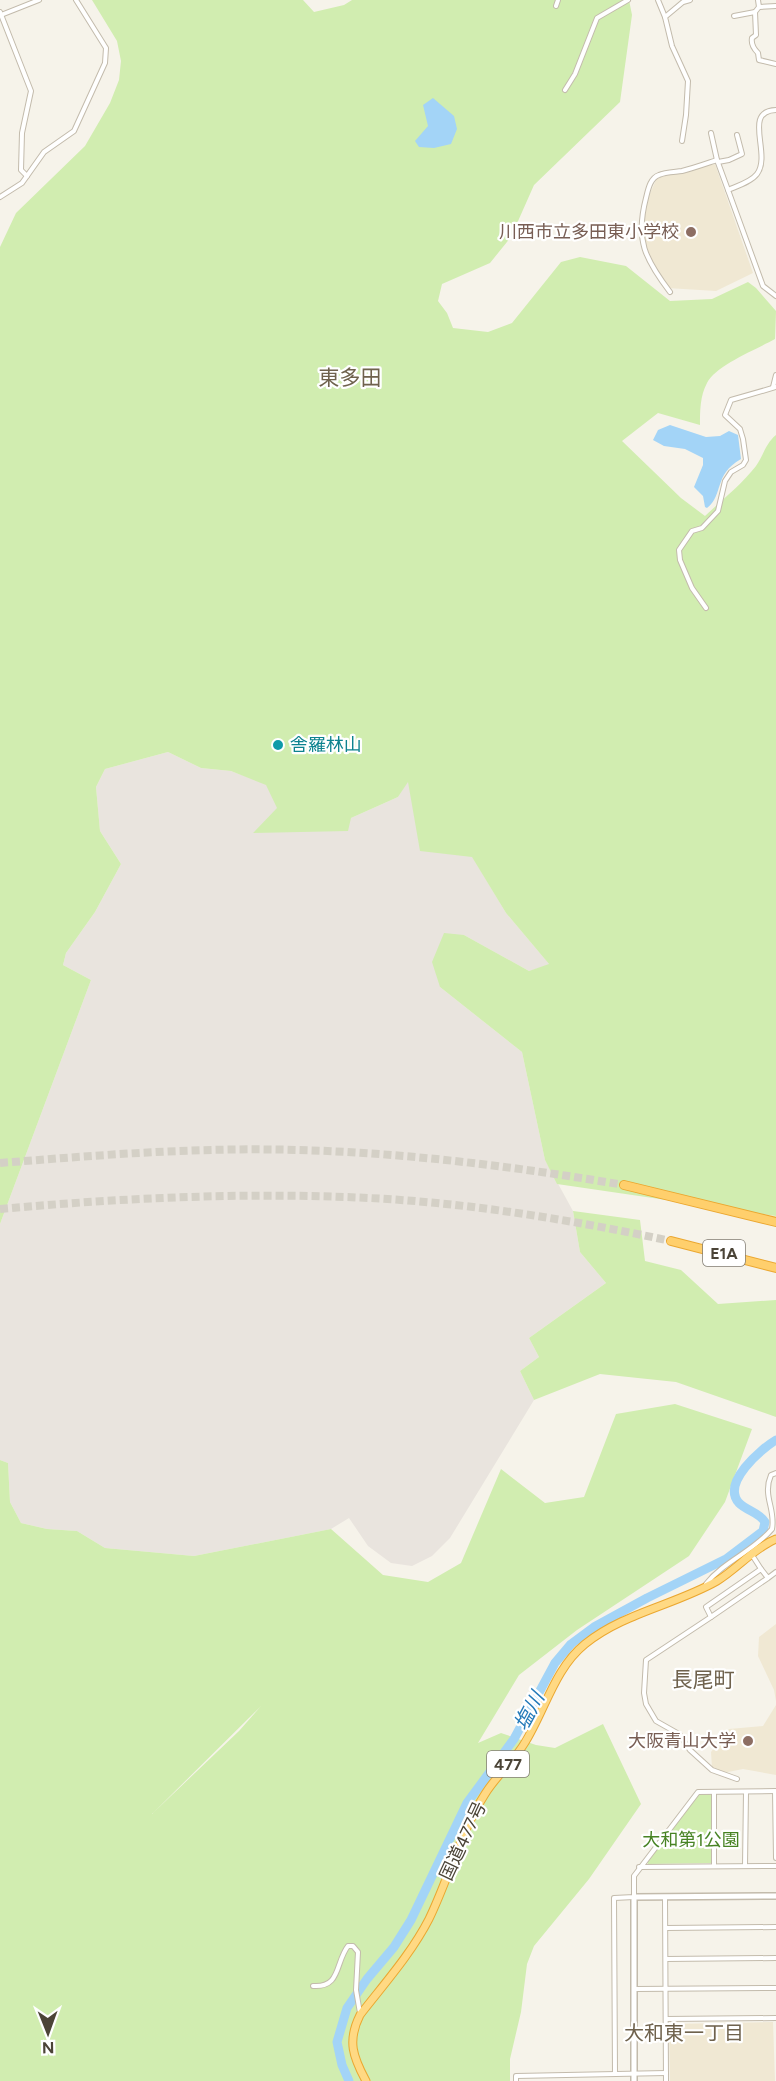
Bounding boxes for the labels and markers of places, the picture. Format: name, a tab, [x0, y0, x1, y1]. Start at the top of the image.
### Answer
place label: 川西市立多田東小学校	[499, 221, 679, 243]
marker: 川西市立多田東小学校	[684, 225, 698, 239]
place label: 舎羅林山	[290, 734, 362, 756]
marker: 舎羅林山	[271, 738, 285, 752]
place label: 大阪青山大学	[628, 1730, 736, 1752]
marker: 大阪青山大学	[741, 1734, 755, 1748]

